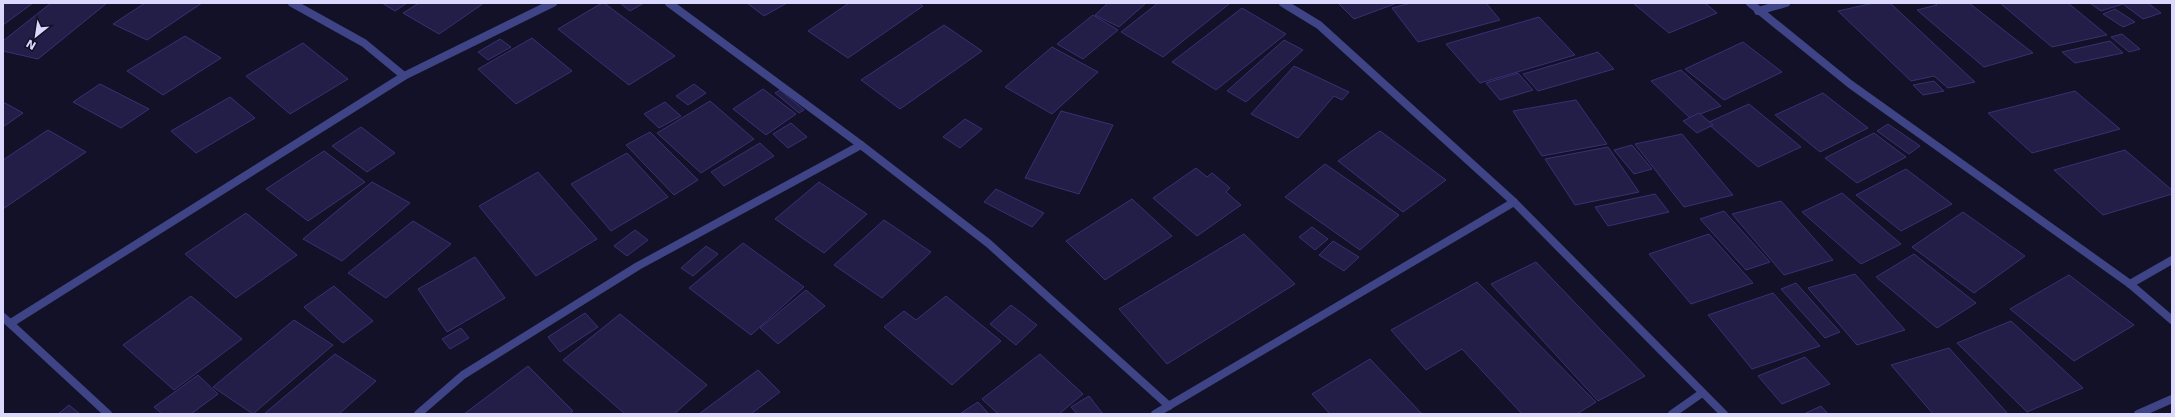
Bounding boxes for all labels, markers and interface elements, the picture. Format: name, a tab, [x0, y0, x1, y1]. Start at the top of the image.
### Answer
north arrow	[16, 16, 56, 56]
text: N	[24, 36, 38, 52]

